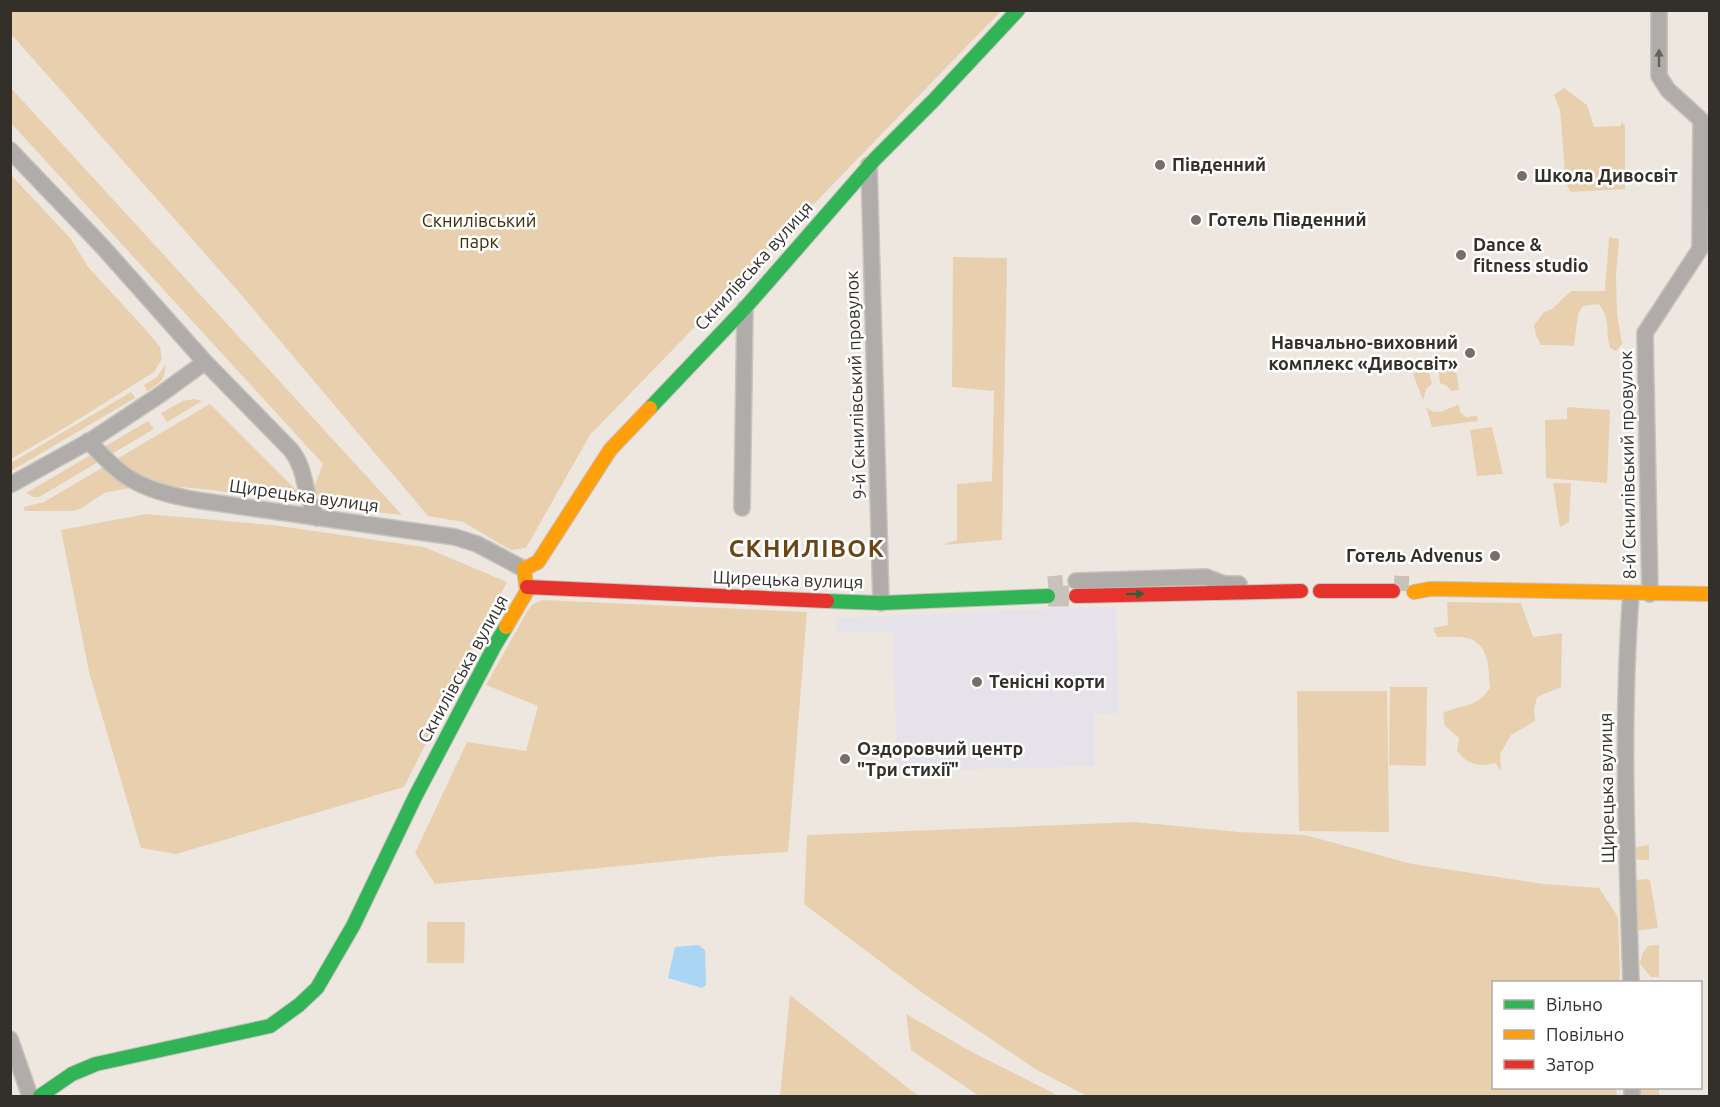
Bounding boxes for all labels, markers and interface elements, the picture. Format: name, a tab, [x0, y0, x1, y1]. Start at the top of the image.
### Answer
one-way arrow	[1654, 49, 1664, 68]
place label: Південний	[1172, 154, 1266, 174]
marker: Південний	[1153, 158, 1167, 172]
place label: Школа Дивосвіт	[1534, 165, 1678, 185]
marker: Школа Дивосвіт	[1515, 169, 1529, 183]
street label: Скнилівська вулиця	[690, 197, 816, 334]
place label: Готель Південний	[1208, 209, 1366, 229]
park label: Скнилівський парк	[422, 210, 536, 251]
marker: Готель Південний	[1189, 213, 1203, 227]
place label: Dance & fitness studio	[1473, 234, 1589, 275]
marker: Dance & fitness studio	[1454, 248, 1468, 262]
street label: 9-й Скнилівський провулок	[841, 270, 869, 500]
place label: Навчально-виховний комплекс «Дивосвіт»	[1268, 332, 1458, 373]
marker: Навчально-виховний комплекс «Дивосвіт»	[1463, 346, 1477, 360]
street label: 8-й Скнилівський провулок	[1615, 350, 1639, 580]
street label: Щирецька вулиця	[228, 475, 380, 515]
district label: СКНИЛІВОК	[729, 535, 885, 562]
place label: Готель Advenus	[1346, 545, 1483, 565]
marker: Готель Advenus	[1488, 549, 1502, 563]
street label: Щирецька вулиця	[712, 566, 864, 592]
one-way arrow	[1125, 589, 1144, 599]
street label: Скнилівська вулиця	[413, 591, 511, 746]
place label: Тенісні корти	[989, 671, 1105, 691]
marker: Тенісні корти	[970, 675, 984, 689]
street label: Щирецька вулиця	[1595, 712, 1617, 864]
place label: Оздоровчий центр "Три стихії"	[857, 738, 1023, 779]
marker: Оздоровчий центр "Три стихії"	[838, 752, 852, 766]
legend	[1492, 981, 1702, 1089]
text: Вільно	[1546, 994, 1603, 1014]
text: Повільно	[1546, 1024, 1624, 1044]
text: Затор	[1546, 1054, 1594, 1074]

